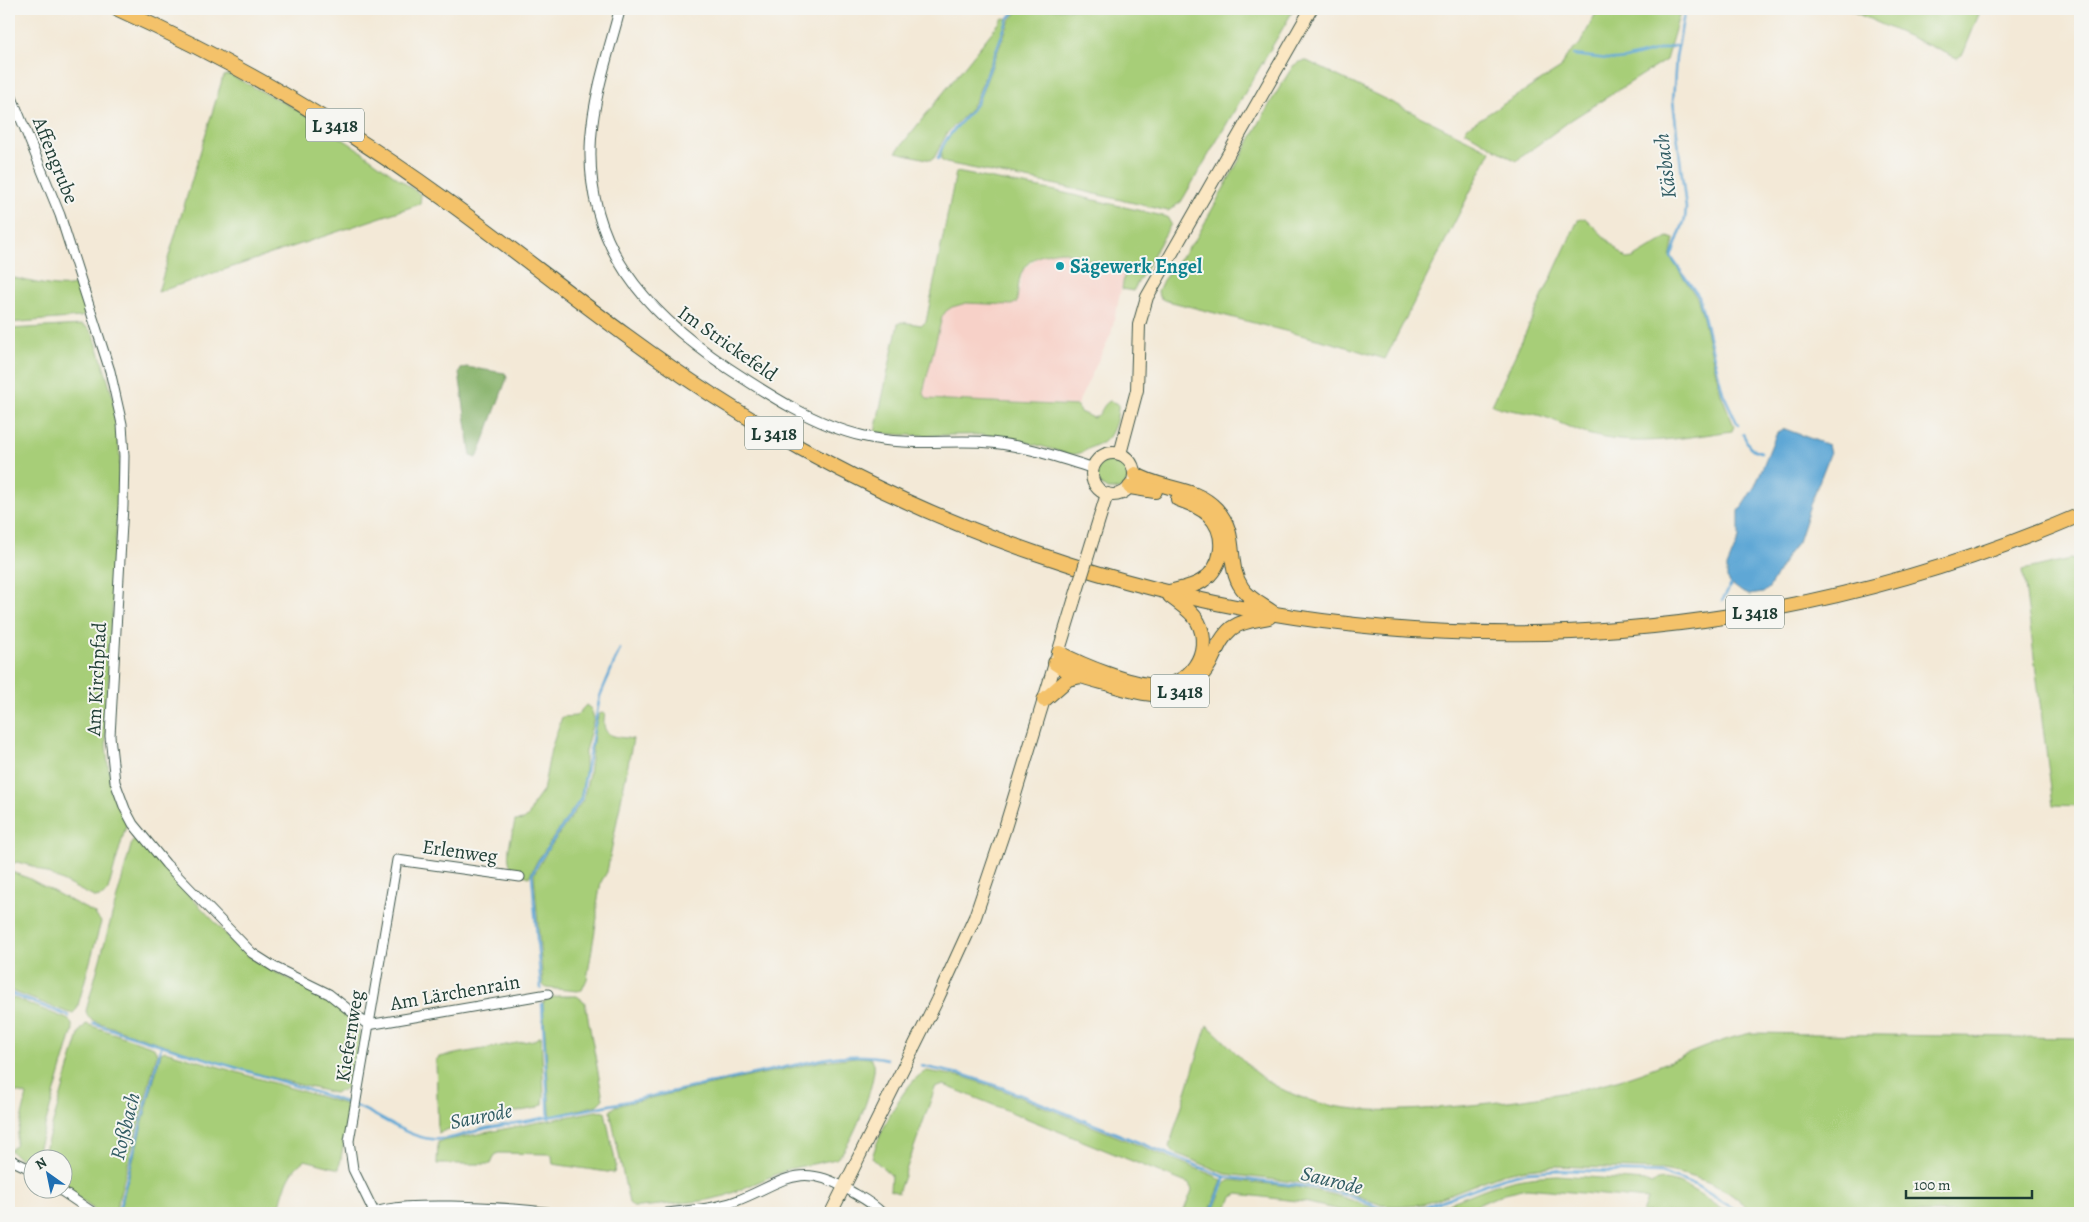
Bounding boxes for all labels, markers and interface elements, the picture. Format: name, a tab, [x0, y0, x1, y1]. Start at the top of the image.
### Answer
road number: L 3418	[306, 108, 364, 142]
street label: Affengrube	[26, 112, 85, 208]
water label: Käsbach	[1647, 132, 1683, 200]
place label: Sägewerk Engel	[1070, 253, 1203, 280]
marker: Sägewerk Engel	[1054, 260, 1066, 272]
street label: Im Strickefeld	[672, 299, 783, 388]
road number: L 3418	[745, 416, 803, 449]
road number: L 3418	[1726, 596, 1784, 628]
street label: Am Kirchpfad	[80, 621, 113, 738]
road number: L 3418	[1151, 674, 1209, 708]
street label: Erlenweg	[420, 833, 499, 870]
street label: Am Lärchenrain	[387, 968, 522, 1017]
street label: Kiefernweg	[329, 988, 370, 1084]
water label: Roßbach	[103, 1089, 147, 1163]
water label: Saurode	[447, 1096, 515, 1136]
north arrow	[22, 1150, 72, 1200]
text: N	[32, 1153, 51, 1174]
water label: Saurode	[1298, 1159, 1366, 1201]
scale bar	[1906, 1167, 2033, 1199]
text: 100 m	[1914, 1175, 1951, 1195]

